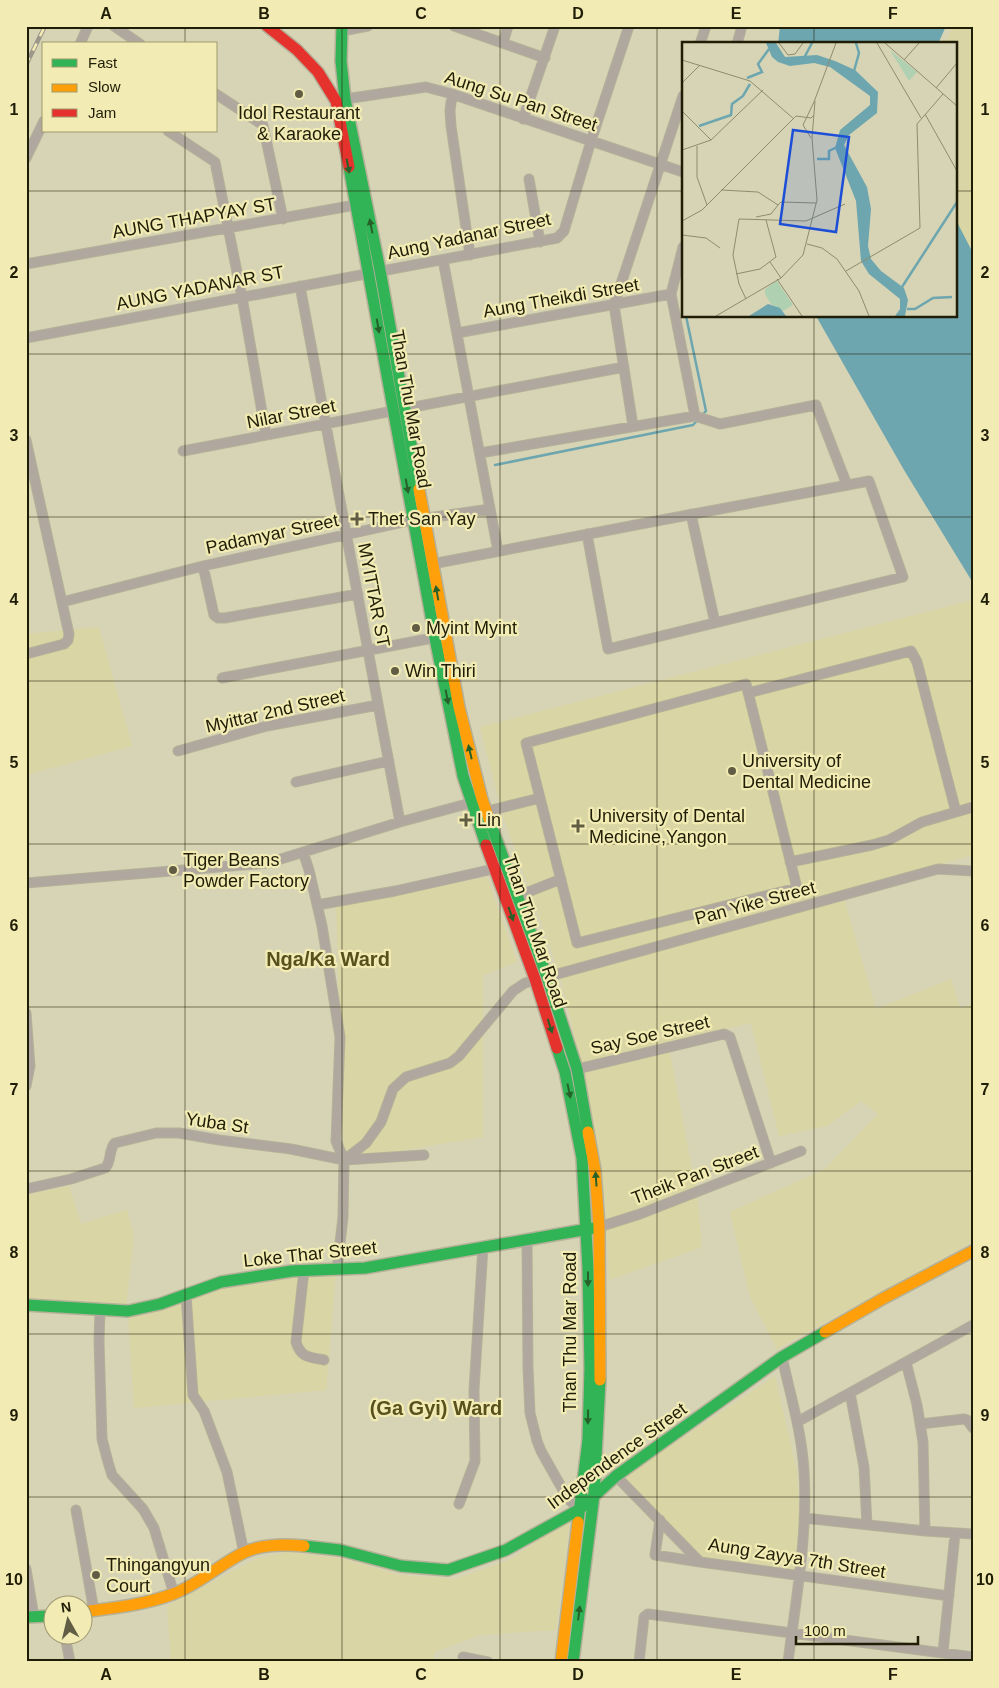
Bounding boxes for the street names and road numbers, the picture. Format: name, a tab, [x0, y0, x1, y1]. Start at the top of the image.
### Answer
street label: Aung Su Pan Street	[442, 67, 600, 135]
street label: AUNG THAPYAY ST	[111, 194, 277, 242]
street label: Aung Yadanar Street	[386, 209, 552, 263]
street label: AUNG YADANAR ST	[114, 262, 286, 314]
street label: Aung Theikdi Street	[482, 274, 640, 322]
street label: Than Thu Mar Road	[387, 328, 435, 490]
street label: Nilar Street	[245, 396, 337, 432]
street label: Padamyar Street	[204, 510, 340, 558]
street label: MYITTAR ST	[354, 541, 394, 649]
street label: Myittar 2nd Street	[204, 685, 346, 737]
street label: Than Thu Mar Road	[499, 852, 571, 1010]
street label: Pan Yike Street	[692, 877, 818, 929]
street label: Say Soe Street	[589, 1012, 711, 1058]
street label: Yuba St	[184, 1109, 250, 1137]
street label: Theik Pan Street	[629, 1142, 761, 1208]
street label: Loke Thar Street	[242, 1237, 378, 1271]
street label: Than Thu Mar Road	[560, 1252, 580, 1412]
street label: Independence Street	[544, 1399, 690, 1513]
street label: Aung Zayya 7th Street	[707, 1534, 887, 1582]

